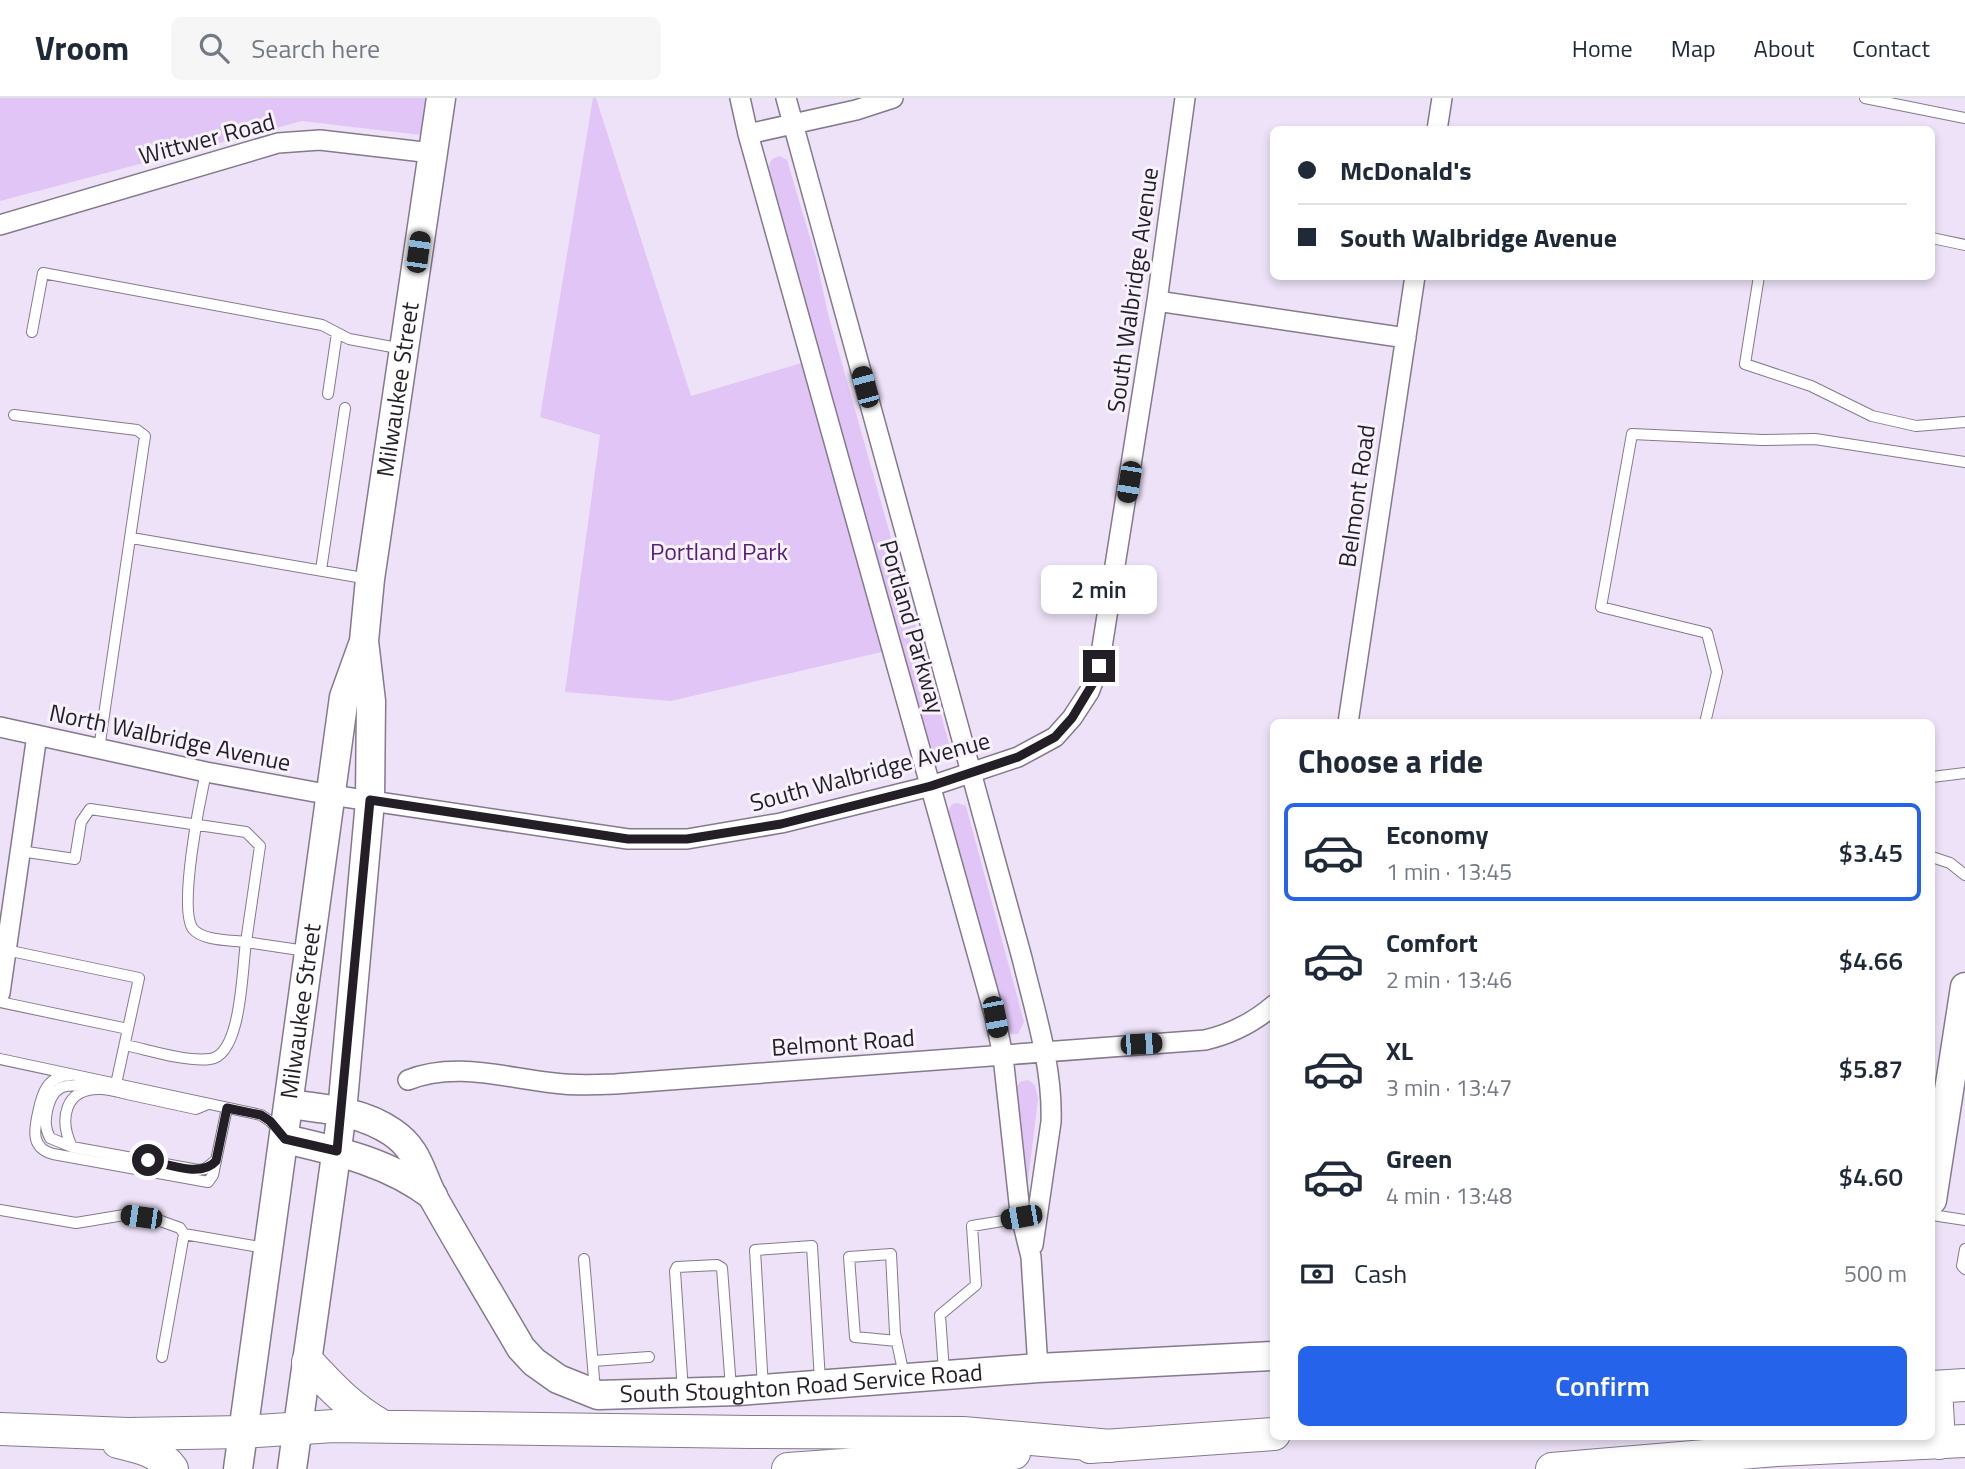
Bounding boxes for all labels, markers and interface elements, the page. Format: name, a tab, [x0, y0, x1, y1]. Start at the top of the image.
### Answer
search box	[171, 17, 661, 80]
text: Vroom	[35, 23, 129, 73]
icon: search	[195, 29, 233, 67]
text: Search here	[251, 29, 380, 68]
text: Home	[1572, 30, 1633, 66]
text: Map	[1671, 30, 1716, 66]
text: About	[1754, 30, 1814, 66]
text: Contact	[1852, 30, 1930, 66]
street label: Wittwer Road	[135, 103, 279, 173]
text: McDonald's	[1340, 151, 1472, 190]
street label: South Walbridge Avenue	[1097, 165, 1167, 415]
text: South Walbridge Avenue	[1340, 218, 1617, 257]
car	[405, 230, 432, 274]
street label: Milwaukee Street	[366, 299, 428, 479]
car	[850, 364, 881, 410]
street label: Belmont Road	[1328, 422, 1384, 570]
car	[1116, 460, 1143, 504]
park label: Portland Park	[650, 533, 788, 569]
street label: Portland Parkway	[871, 535, 955, 718]
callout: 2 min	[1041, 564, 1157, 614]
text: 2 min	[1071, 572, 1127, 607]
route end	[1083, 650, 1115, 682]
street label: North Walbridge Avenue	[46, 694, 294, 780]
street label: South Walbridge Avenue	[746, 722, 994, 820]
text: Choose a ride	[1298, 737, 1483, 785]
text: Economy	[1386, 815, 1488, 854]
icon: car	[1302, 821, 1365, 884]
text: $3.45	[1839, 833, 1903, 872]
text: 1 min · 13:45	[1386, 854, 1512, 889]
street label: Milwaukee Street	[270, 921, 330, 1101]
text: Comfort	[1386, 923, 1478, 962]
icon: car	[1302, 929, 1365, 992]
text: $4.66	[1839, 941, 1903, 980]
text: 2 min · 13:46	[1386, 962, 1512, 997]
car	[981, 994, 1010, 1040]
street label: Belmont Road	[770, 1019, 916, 1065]
text: XL	[1386, 1031, 1413, 1070]
car	[1120, 1032, 1163, 1056]
icon: car	[1302, 1037, 1365, 1100]
text: $5.87	[1839, 1049, 1903, 1088]
text: 3 min · 13:47	[1386, 1070, 1512, 1105]
text: Green	[1386, 1139, 1452, 1178]
route start	[132, 1144, 164, 1176]
icon: car	[1302, 1145, 1365, 1208]
text: $4.60	[1839, 1157, 1903, 1196]
text: 4 min · 13:48	[1386, 1178, 1512, 1213]
car	[999, 1203, 1044, 1231]
car	[119, 1204, 164, 1230]
text: Cash	[1354, 1254, 1407, 1293]
icon: cash	[1298, 1255, 1336, 1293]
text: 500 m	[1844, 1256, 1907, 1291]
button: Confirm	[1298, 1346, 1907, 1426]
street label: South Stoughton Road Service Road	[619, 1353, 984, 1411]

